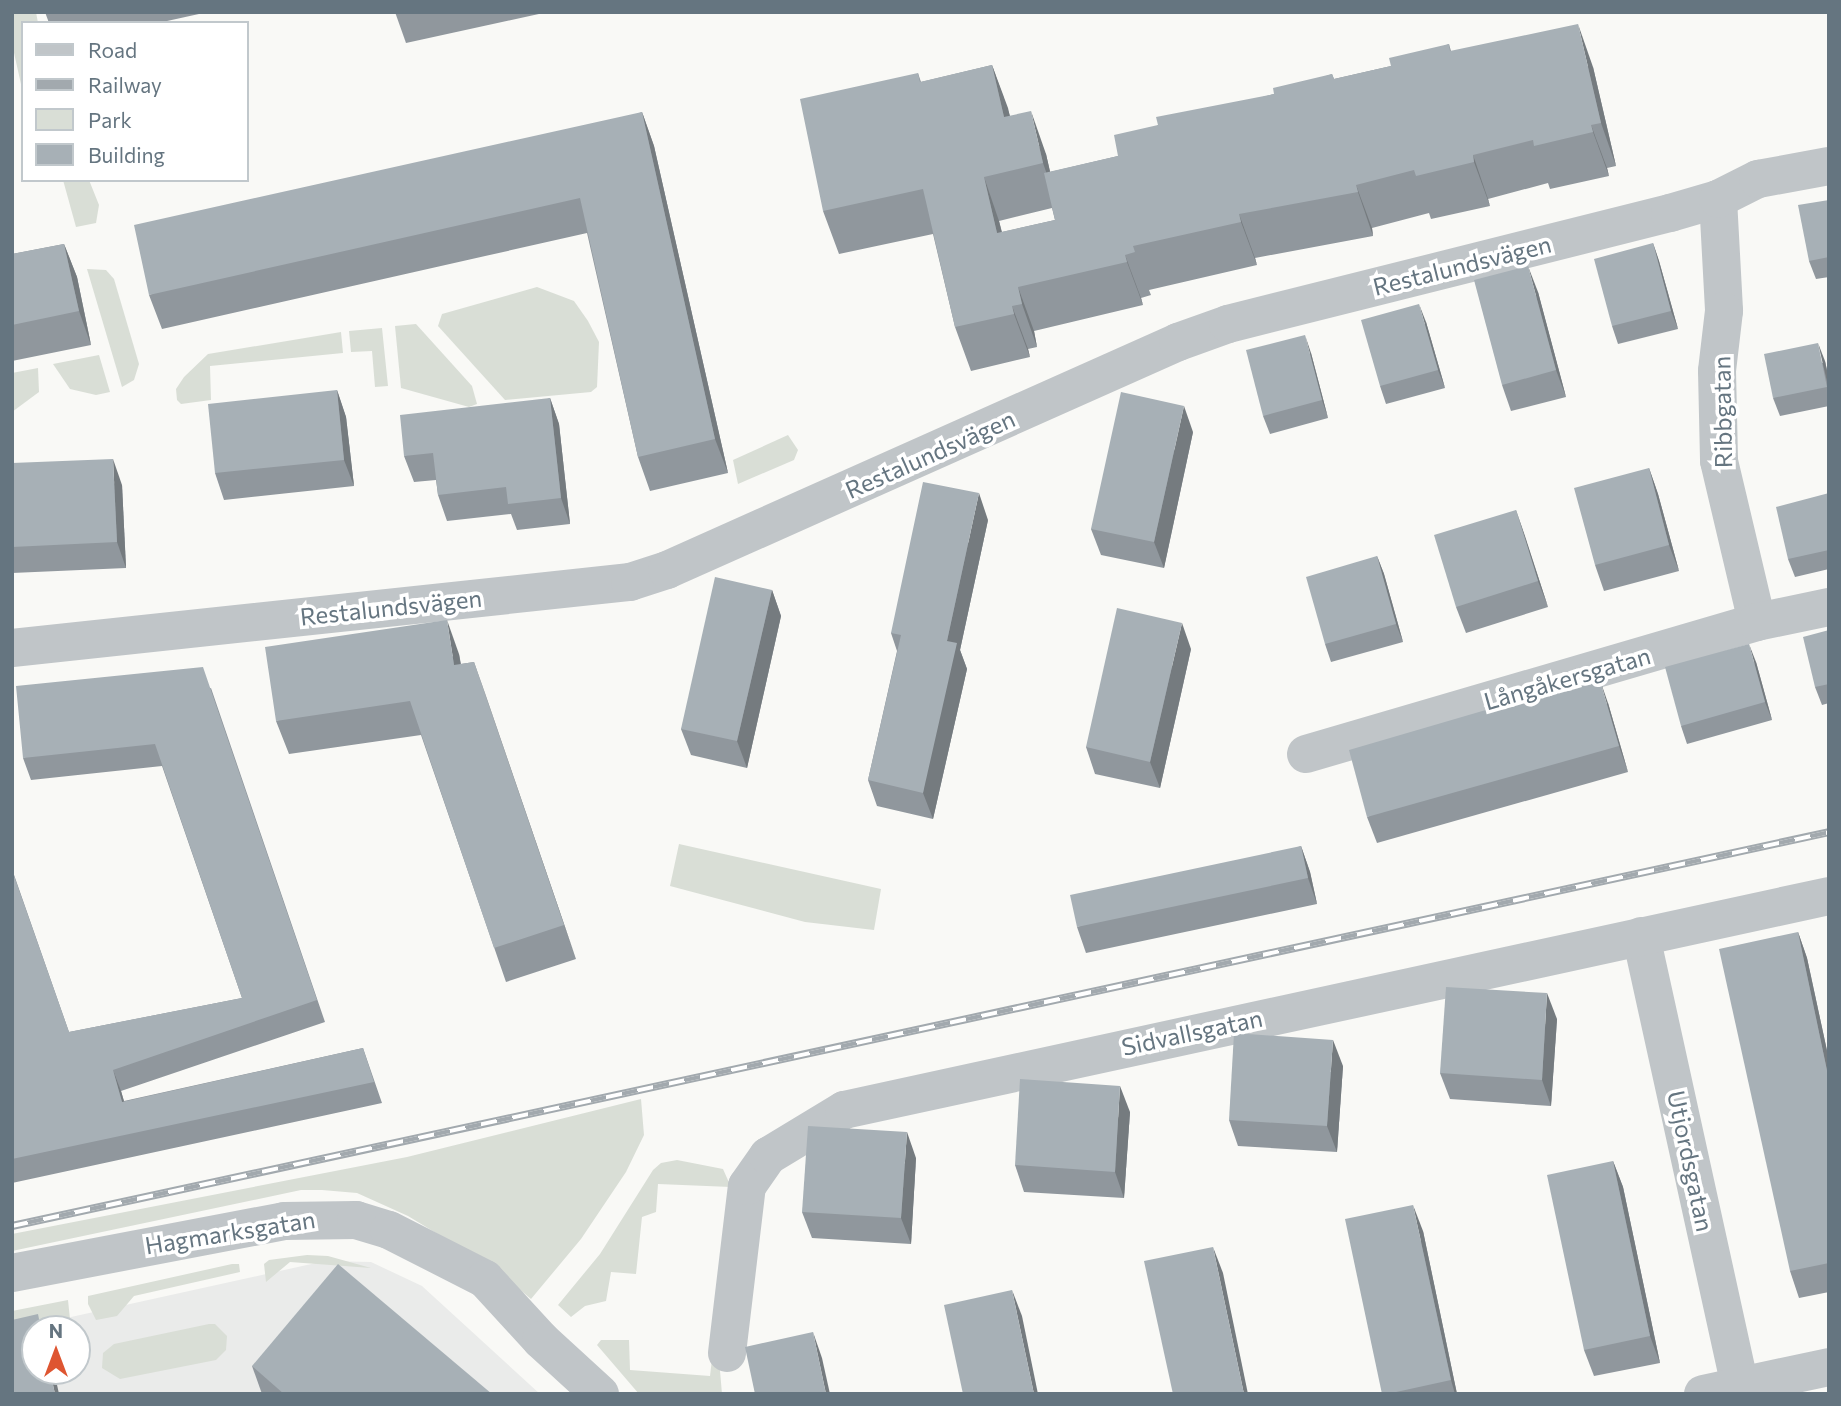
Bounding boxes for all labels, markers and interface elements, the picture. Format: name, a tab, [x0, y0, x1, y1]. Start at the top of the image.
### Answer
legend	[21, 21, 248, 182]
text: Road	[88, 37, 137, 62]
text: Railway	[88, 72, 162, 97]
text: Park	[88, 107, 132, 132]
text: Building	[88, 142, 165, 167]
street label: Restalundsvägen	[1370, 229, 1554, 301]
street label: Ribbgatan	[1707, 356, 1737, 468]
street label: Restalundsvägen	[841, 404, 1019, 504]
street label: Restalundsvägen	[299, 583, 483, 631]
street label: Långåkersgatan	[1480, 640, 1654, 716]
street label: Sidvallsgatan	[1119, 1003, 1265, 1061]
street label: Utjordsgatan	[1662, 1088, 1720, 1234]
street label: Hagmarksgatan	[143, 1204, 317, 1260]
north arrow	[21, 1315, 91, 1385]
text: N	[49, 1319, 63, 1342]

